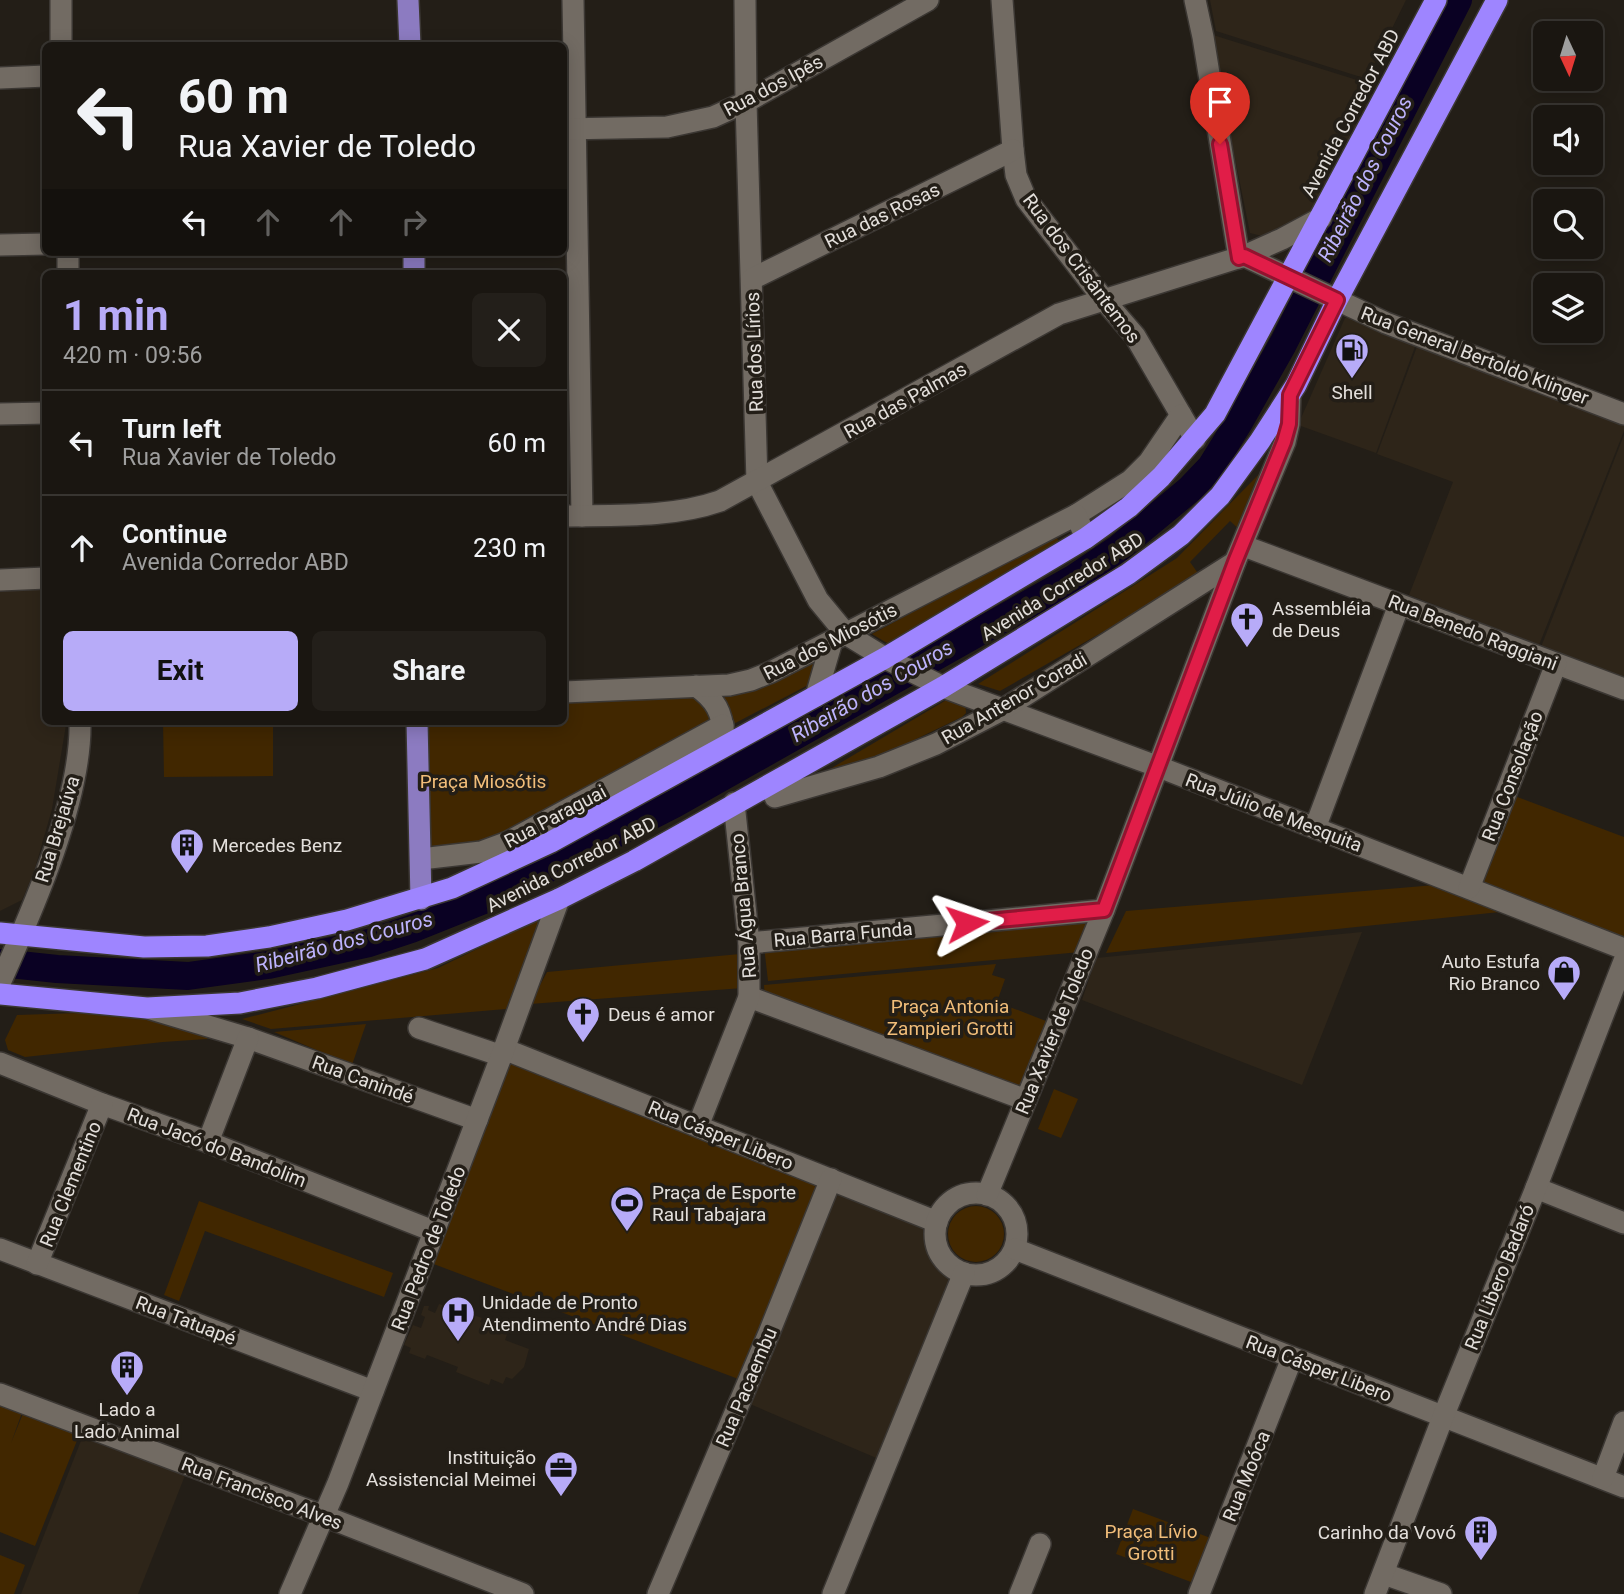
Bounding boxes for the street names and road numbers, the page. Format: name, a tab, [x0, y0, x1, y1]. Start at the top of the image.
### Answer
street label: Avenida Corredor ABD	[1296, 25, 1405, 201]
street label: Rua dos Ipês	[720, 50, 827, 121]
street label: Rua das Rosas	[821, 178, 944, 253]
street label: Rua dos Crisântemos	[1018, 189, 1145, 347]
street label: Rua dos Lírios	[741, 292, 768, 412]
street label: Rua General Bertoldo Klinger	[1358, 301, 1592, 410]
street label: Rua das Palmas	[840, 357, 970, 444]
street label: Avenida Corredor ABD	[977, 527, 1148, 646]
street label: Rua Benedo Raggiani	[1385, 590, 1561, 675]
street label: Rua dos Miosótis	[760, 598, 901, 685]
street label: Rua Antenor Coradi	[938, 648, 1091, 749]
street label: Rua Consolação	[1477, 708, 1548, 845]
street label: Rua Júlio de Mesquita	[1182, 768, 1365, 857]
street label: Rua Brejaúva	[30, 773, 85, 885]
street label: Rua Paraguai	[500, 780, 610, 853]
street label: Avenida Corredor ABD	[483, 812, 660, 917]
street label: Rua Água Branco	[726, 833, 761, 979]
street label: Rua Barra Funda	[773, 917, 913, 952]
street label: Rua Xavier de Toledo	[1011, 945, 1098, 1118]
street label: Rua Canindé	[309, 1050, 417, 1108]
street label: Rua Cásper Libero	[645, 1096, 797, 1175]
street label: Rua Jacó do Bandolim	[124, 1103, 310, 1192]
street label: Rua Clementino	[35, 1118, 106, 1250]
street label: Rua Pedro de Toledo	[386, 1163, 470, 1334]
street label: Rua Libero Badaró	[1460, 1201, 1539, 1353]
street label: Rua Tatuapé	[133, 1291, 239, 1350]
street label: Rua Pacaembu	[711, 1324, 782, 1450]
street label: Rua Cásper Libero	[1243, 1330, 1395, 1407]
street label: Rua Moóca	[1218, 1427, 1275, 1525]
street label: Rua Francisco Alves	[178, 1452, 345, 1535]

